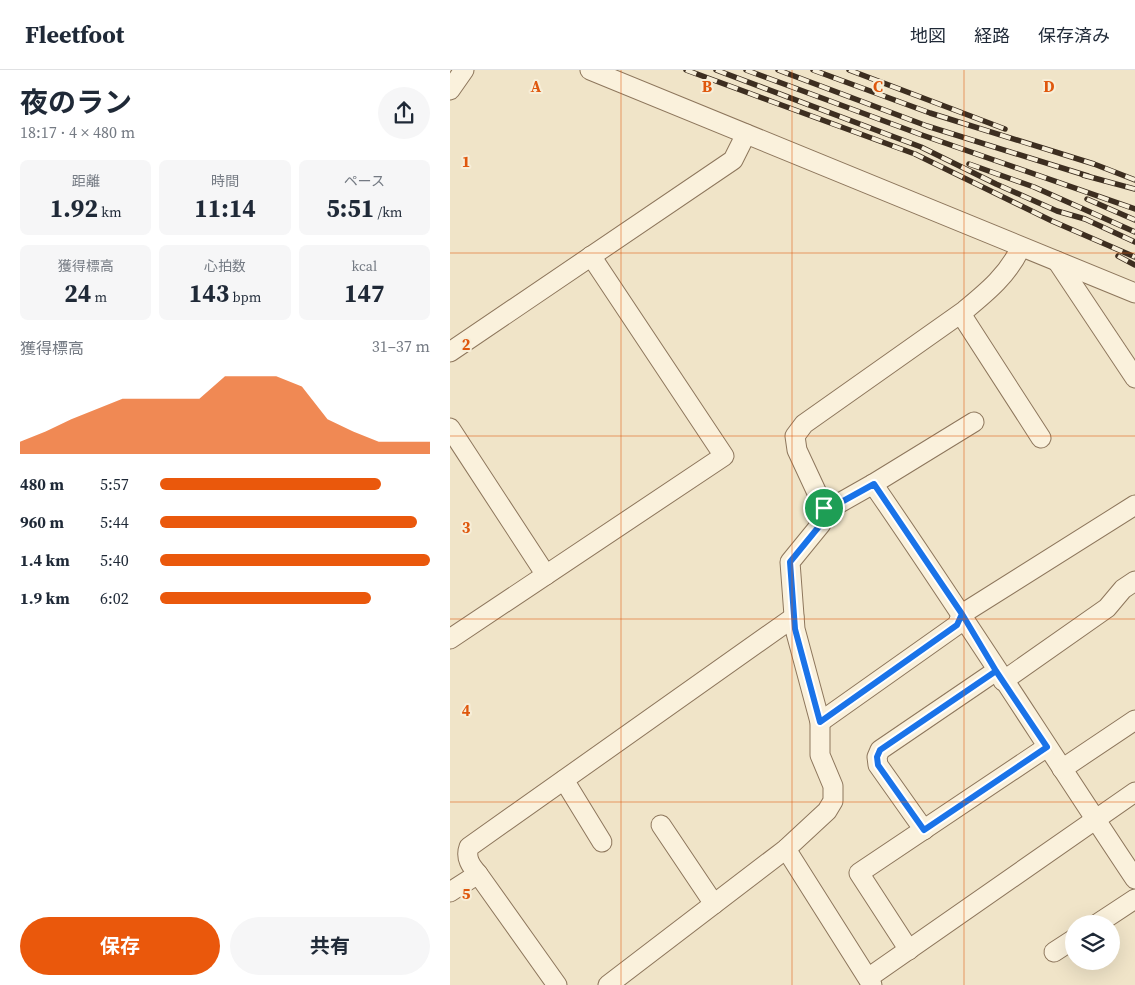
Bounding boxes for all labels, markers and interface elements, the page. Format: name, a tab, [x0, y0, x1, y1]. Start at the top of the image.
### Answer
text: Fleetfoot	[25, 18, 124, 51]
text: 地図	[910, 23, 946, 48]
text: 経路	[974, 23, 1010, 48]
text: 保存済み	[1038, 23, 1110, 48]
text: A	[531, 75, 542, 97]
text: B	[702, 75, 713, 97]
text: C	[873, 75, 883, 97]
text: D	[1043, 75, 1055, 97]
text: 夜のラン	[20, 83, 132, 121]
button: share	[378, 87, 430, 139]
text: 18:17 · 4 × 480 m	[20, 121, 135, 143]
text: 1	[462, 150, 470, 172]
text: 距離	[72, 171, 100, 191]
text: 時間	[211, 171, 239, 191]
text: ペース	[344, 171, 385, 191]
text: 1.92	[50, 191, 98, 225]
text: 11:14	[194, 191, 256, 225]
text: 5:51	[326, 191, 374, 225]
text: km	[98, 202, 122, 222]
text: /km	[374, 202, 402, 222]
text: 獲得標高	[58, 256, 114, 276]
text: 心拍数	[204, 256, 246, 276]
text: kcal	[352, 256, 377, 276]
text: 24	[64, 276, 91, 310]
text: 143	[189, 276, 229, 310]
text: 147	[344, 276, 385, 310]
text: m	[91, 287, 107, 307]
text: bpm	[229, 287, 261, 307]
text: 2	[462, 333, 471, 355]
text: 31–37 m	[372, 335, 430, 357]
text: 獲得標高	[20, 337, 84, 359]
text: 480 m	[20, 473, 64, 495]
text: 5:57	[100, 473, 129, 495]
pin	[803, 487, 845, 529]
icon: arrive	[810, 494, 838, 522]
text: 960 m	[20, 511, 64, 533]
text: 5:44	[100, 511, 129, 533]
text: 3	[462, 516, 471, 538]
text: 1.4 km	[20, 549, 70, 571]
text: 5:40	[100, 549, 129, 571]
text: 1.9 km	[20, 587, 70, 609]
text: 6:02	[100, 587, 129, 609]
text: 4	[462, 699, 471, 721]
text: 5	[462, 882, 471, 904]
map controls	[1065, 915, 1120, 970]
button: layers	[1065, 915, 1120, 970]
button: 保存	[20, 917, 220, 975]
button: 共有	[230, 917, 430, 975]

